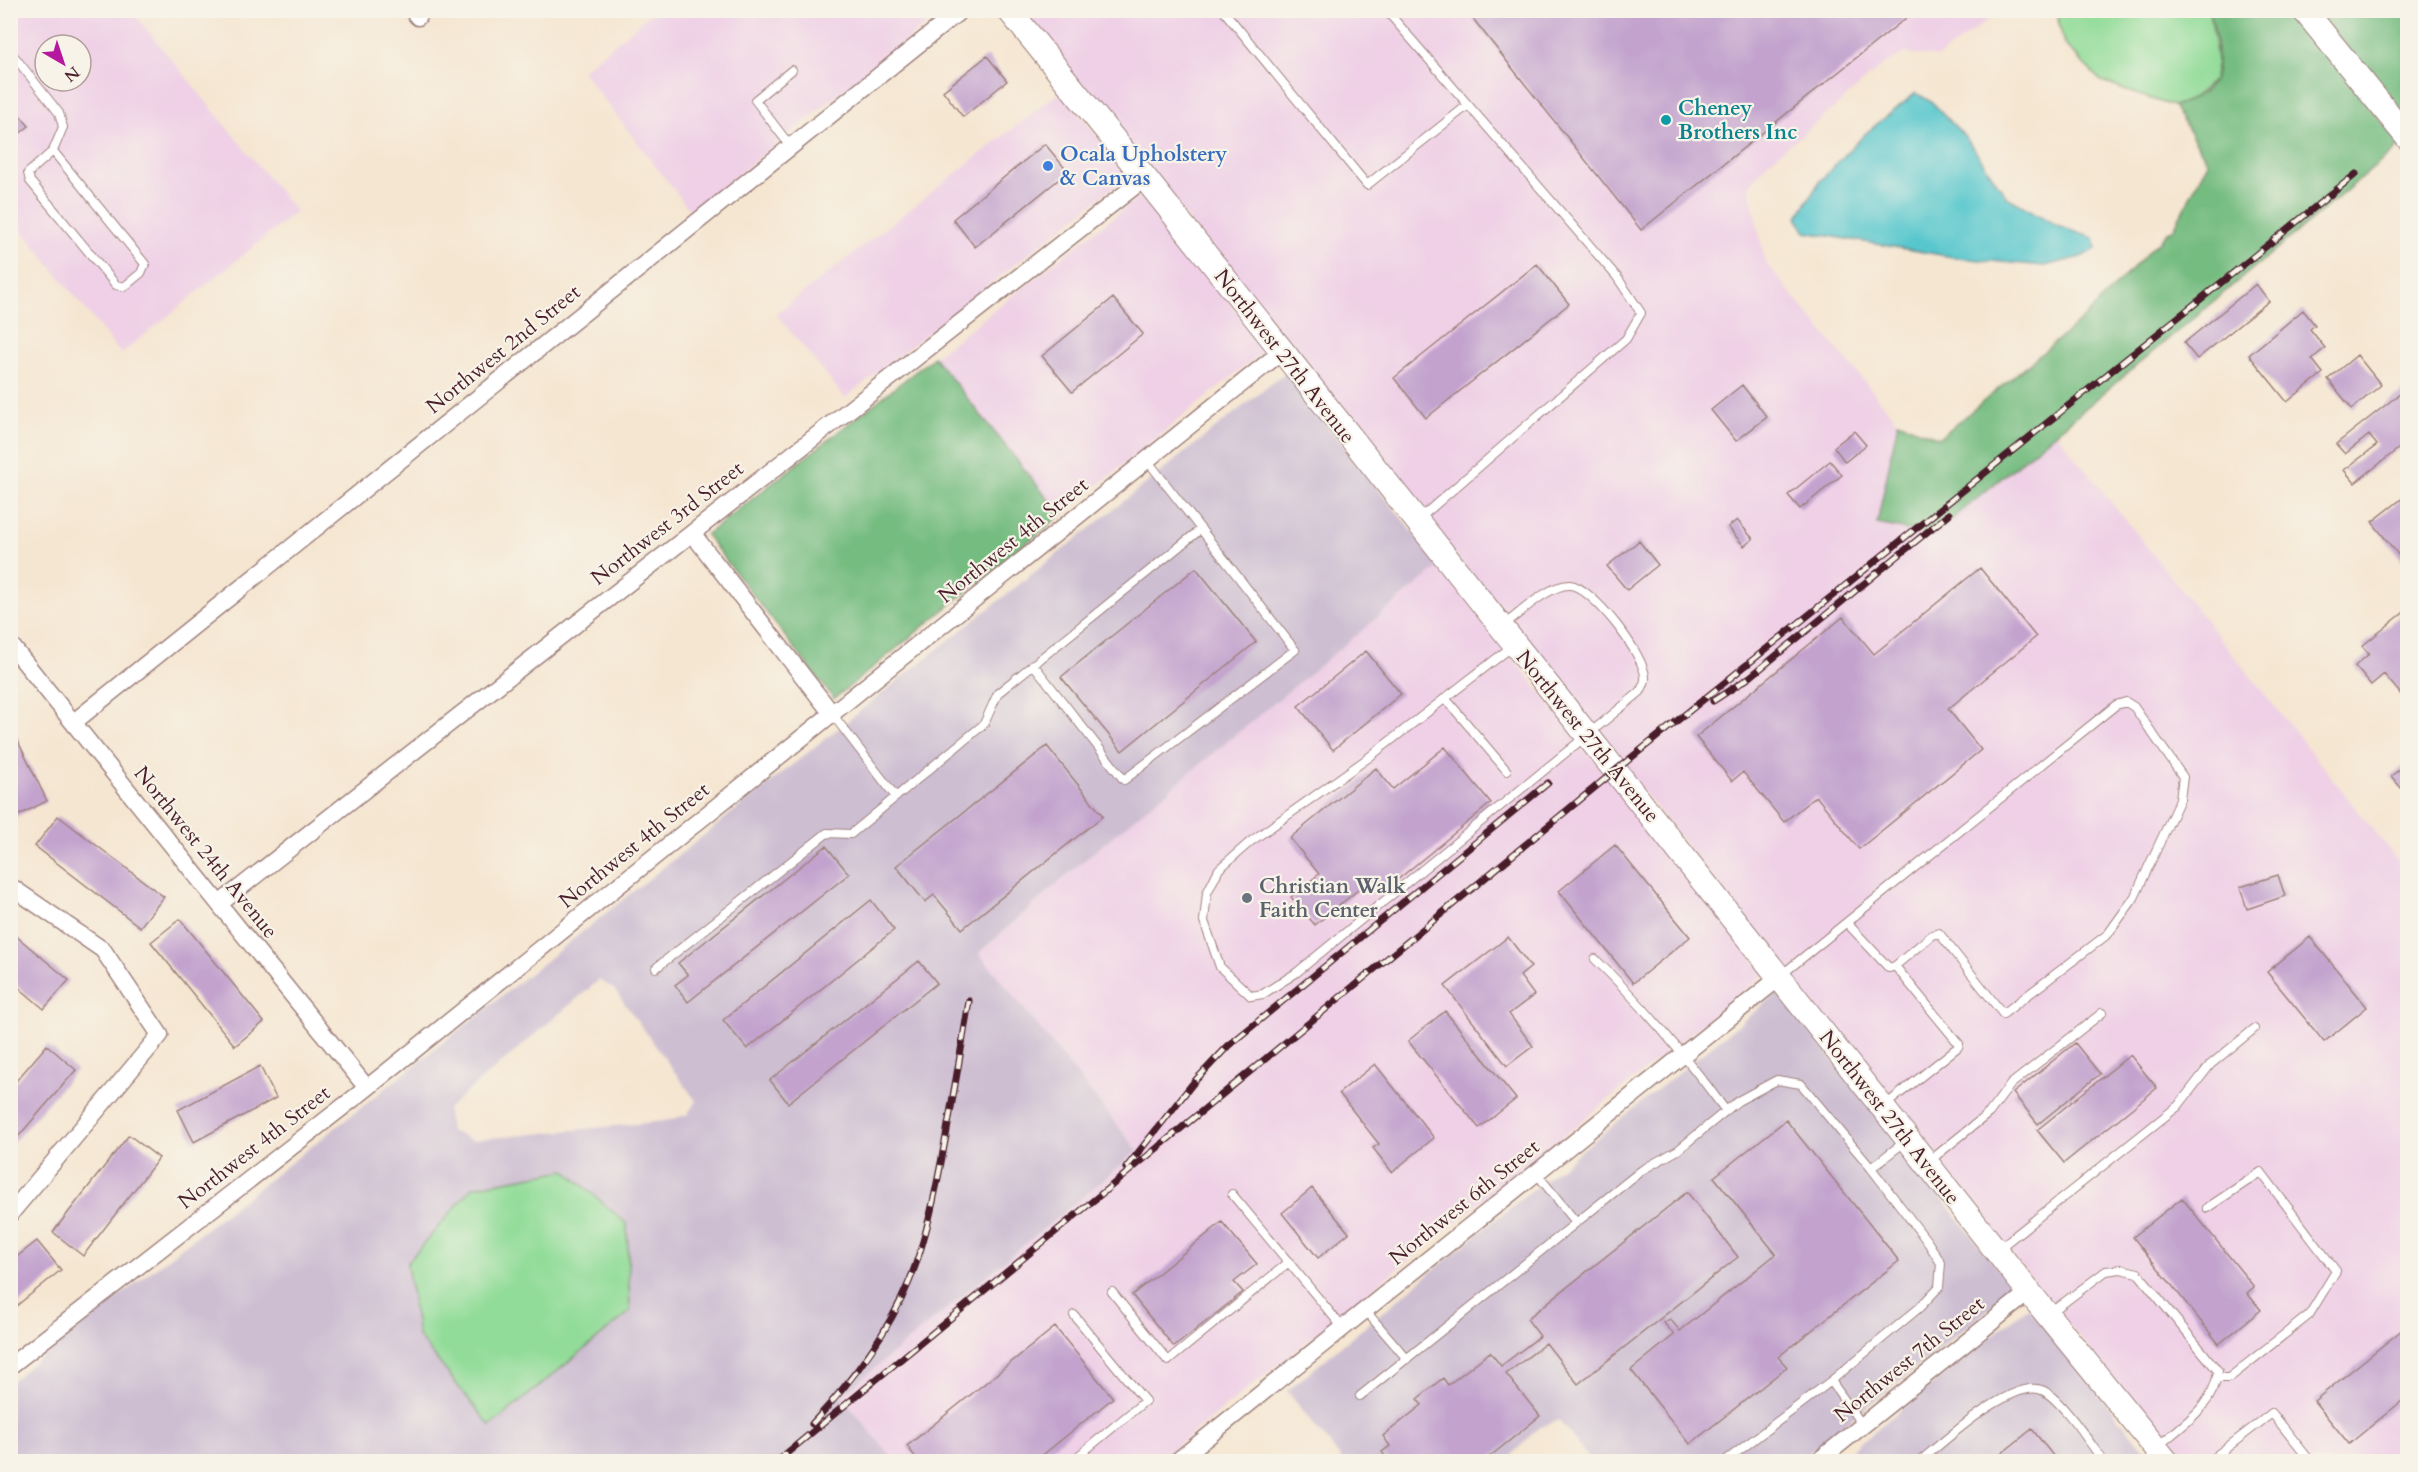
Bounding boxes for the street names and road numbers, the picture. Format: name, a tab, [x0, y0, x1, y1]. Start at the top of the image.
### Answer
street label: Northwest 27th Avenue	[1207, 263, 1362, 450]
street label: Northwest 2nd Street	[420, 278, 587, 421]
street label: Northwest 3rd Street	[585, 454, 750, 592]
street label: Northwest 4th Street	[932, 470, 1095, 610]
street label: Northwest 27th Avenue	[1509, 644, 1666, 829]
street label: Northwest 24th Avenue	[127, 760, 284, 945]
street label: Northwest 4th Street	[553, 775, 716, 915]
street label: Northwest 27th Avenue	[1812, 1024, 1967, 1211]
street label: Northwest 4th Street	[172, 1079, 337, 1216]
street label: Northwest 6th Street	[1383, 1132, 1546, 1272]
street label: Northwest 7th Street	[1828, 1289, 1991, 1429]

